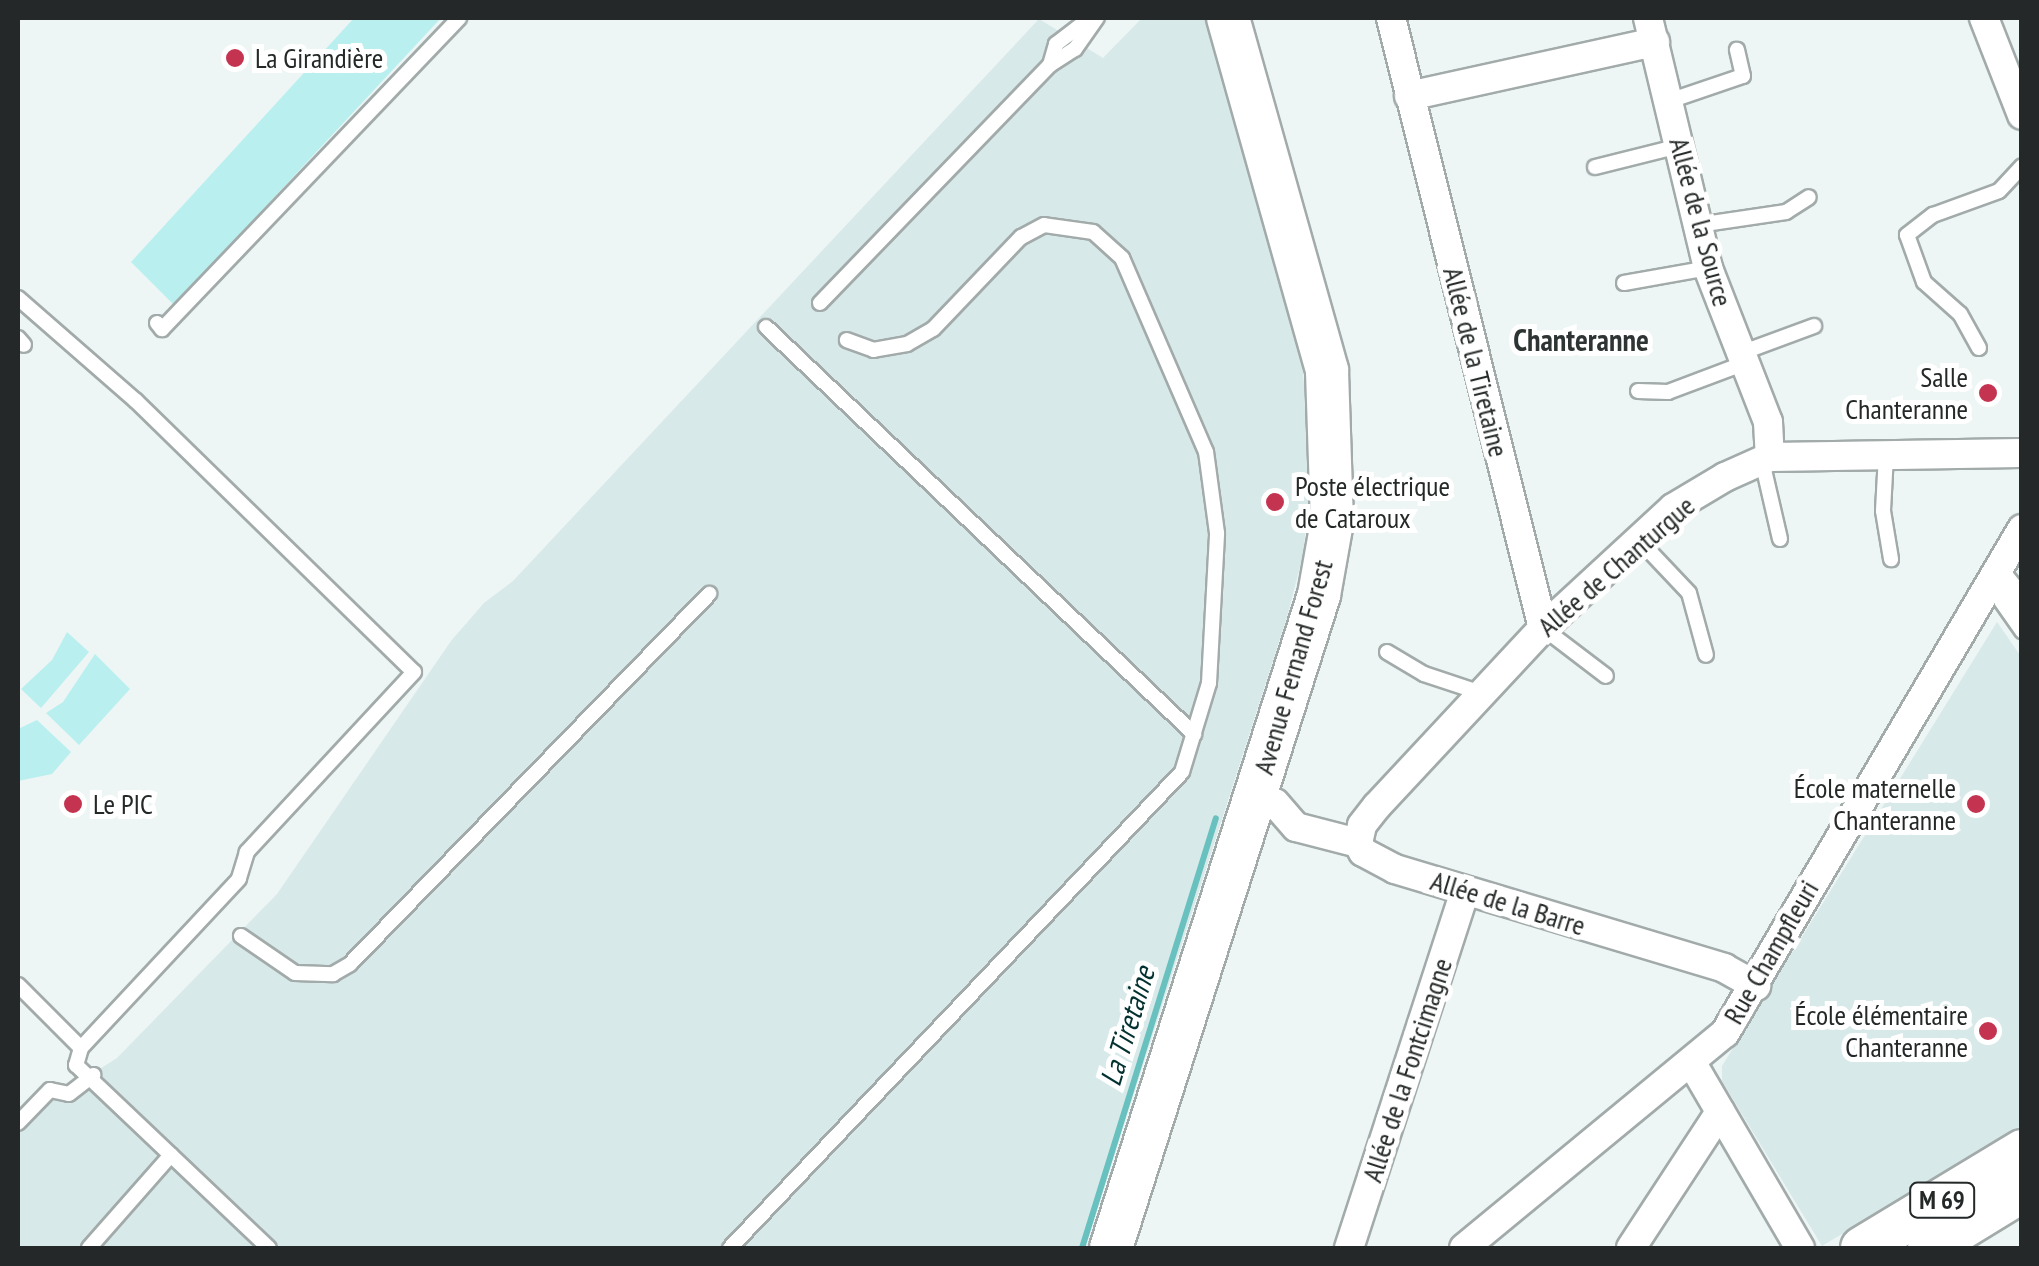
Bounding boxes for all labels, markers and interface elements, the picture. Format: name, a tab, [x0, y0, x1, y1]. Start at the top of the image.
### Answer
place label: La Girandière	[255, 41, 383, 75]
marker: La Girandière	[224, 47, 246, 69]
street label: Allée de la Source	[1662, 134, 1740, 310]
street label: Allée de la Tiretaine	[1436, 263, 1516, 461]
district label: Chanteranne	[1513, 322, 1649, 358]
place label: Salle Chanteranne	[1845, 360, 1968, 426]
marker: Salle Chanteranne	[1977, 382, 1999, 404]
place label: Poste électrique de Cataroux	[1295, 469, 1450, 535]
street label: Allée de Chanturgue	[1531, 489, 1701, 643]
marker: Poste électrique de Cataroux	[1264, 491, 1286, 513]
street label: Avenue Fernand Forest	[1246, 556, 1340, 778]
place label: École maternelle Chanteranne	[1794, 771, 1956, 837]
place label: Le PIC	[93, 787, 153, 821]
marker: Le PIC	[62, 793, 84, 815]
marker: École maternelle Chanteranne	[1965, 793, 1987, 815]
street label: Allée de la Barre	[1427, 864, 1589, 942]
street label: Rue Champfleuri	[1716, 874, 1826, 1030]
street label: Allée de la Fontcimagne	[1355, 954, 1459, 1186]
water label: La Tiretaine	[1092, 962, 1162, 1090]
place label: École élémentaire Chanteranne	[1794, 998, 1968, 1064]
marker: École élémentaire Chanteranne	[1977, 1020, 1999, 1042]
road number: M 69	[1907, 1180, 1977, 1220]

